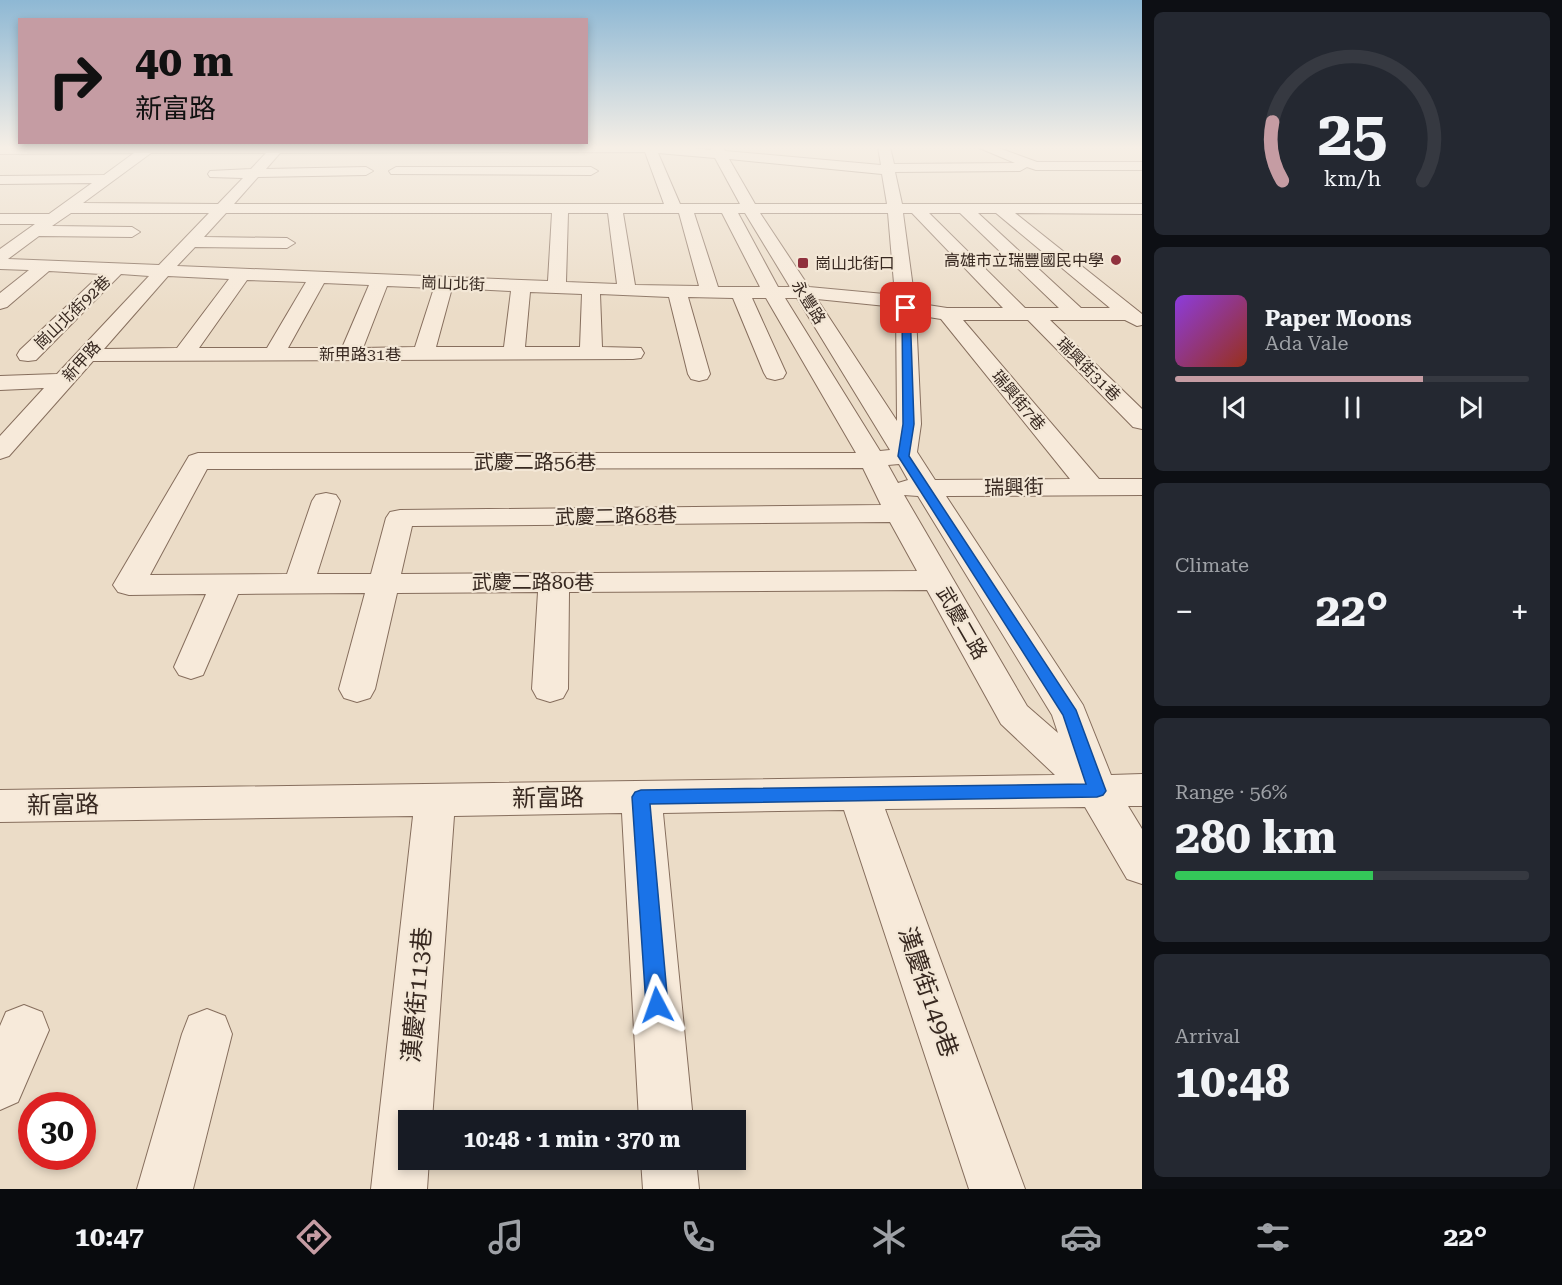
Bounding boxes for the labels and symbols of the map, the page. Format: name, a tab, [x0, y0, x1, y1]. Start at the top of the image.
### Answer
place label: 高雄市立瑞豐國民中學	[944, 251, 1104, 270]
marker: 高雄市立瑞豐國民中學	[1109, 253, 1123, 267]
place label: 崗山北街口	[815, 254, 895, 273]
marker: 崗山北街口	[796, 256, 810, 270]
street label: 崗山北街92巷	[31, 272, 114, 353]
street label: 崗山北街	[421, 273, 485, 294]
street label: 永豐路	[788, 277, 829, 328]
pin	[880, 282, 931, 333]
street label: 瑞興街31巷	[1053, 334, 1124, 405]
street label: 新甲路	[58, 337, 104, 386]
street label: 新甲路31巷	[319, 345, 401, 364]
street label: 瑞興街7巷	[988, 366, 1049, 434]
street label: 武慶二路56巷	[474, 450, 596, 474]
street label: 瑞興街	[984, 474, 1044, 500]
street label: 武慶二路68巷	[555, 503, 677, 529]
street label: 武慶二路80巷	[472, 570, 594, 594]
street label: 武慶二路	[932, 582, 992, 664]
street label: 新富路	[512, 783, 584, 813]
street label: 新富路	[27, 790, 99, 820]
street label: 漢慶街149巷	[893, 923, 963, 1061]
street label: 漢慶街113巷	[397, 926, 437, 1064]
position arrow	[625, 973, 689, 1037]
speed limit sign: 30	[18, 1092, 96, 1170]

